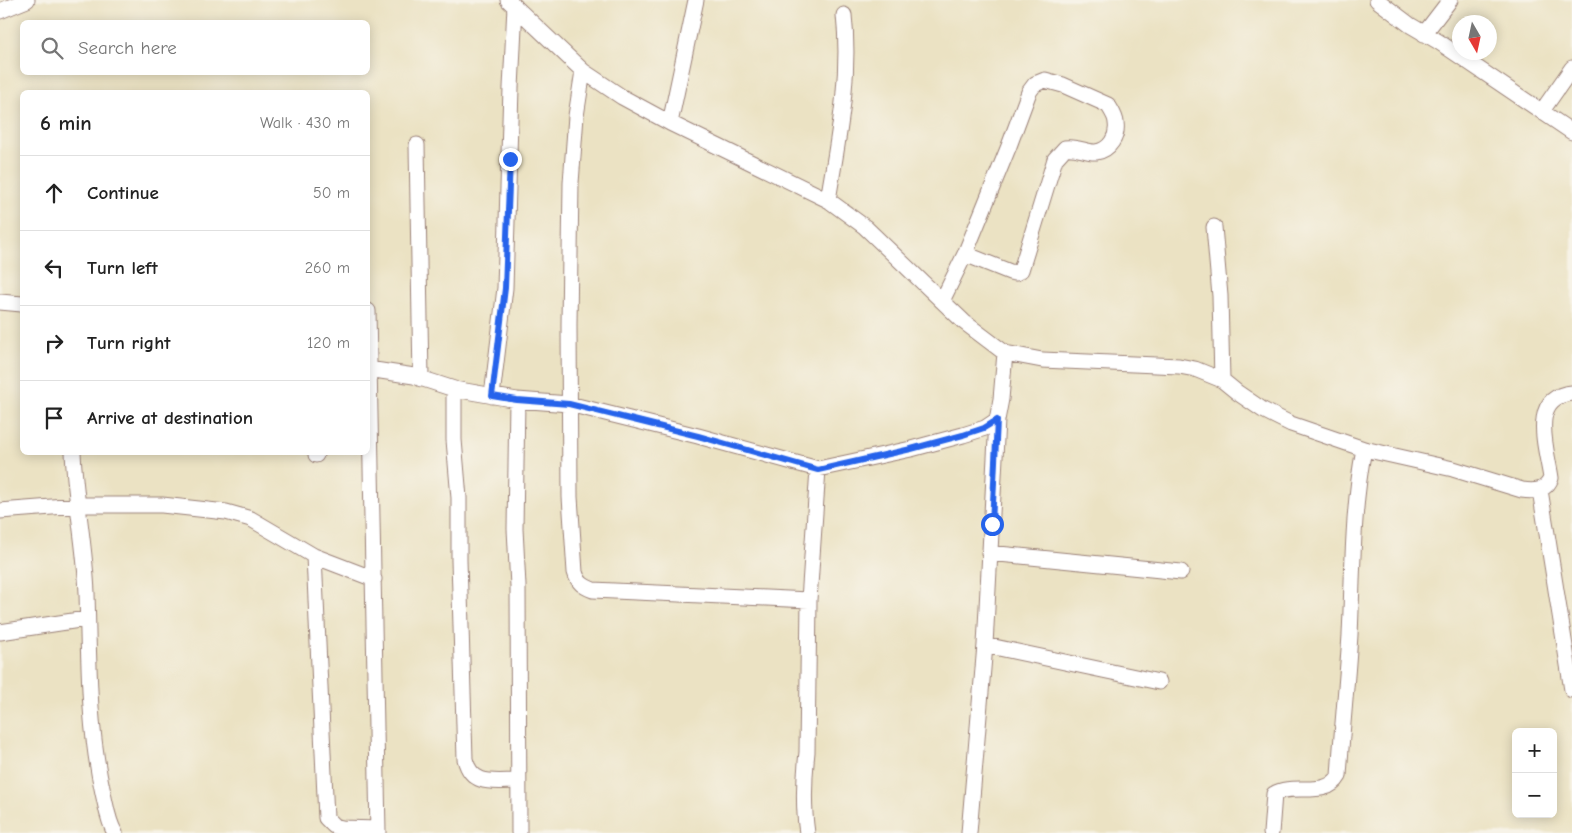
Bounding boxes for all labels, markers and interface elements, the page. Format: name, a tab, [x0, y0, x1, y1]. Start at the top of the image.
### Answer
north arrow	[1452, 15, 1497, 60]
search box	[20, 20, 370, 75]
icon: search	[38, 34, 66, 62]
text: Search here	[78, 37, 177, 59]
text: 6 min	[40, 111, 92, 135]
text: Walk · 430 m	[260, 114, 350, 132]
route end	[499, 148, 522, 171]
icon: ahead	[40, 179, 68, 207]
text: Continue	[87, 182, 159, 204]
text: 50 m	[313, 184, 350, 202]
icon: left	[40, 254, 68, 282]
text: Turn left	[87, 257, 158, 279]
text: 260 m	[305, 259, 350, 277]
icon: right	[40, 329, 68, 357]
text: Turn right	[87, 332, 171, 354]
text: 120 m	[307, 334, 350, 352]
icon: arrive	[40, 404, 68, 432]
text: Arrive at destination	[87, 407, 253, 429]
route start	[981, 513, 1004, 536]
map controls	[1512, 728, 1557, 818]
button: +	[1512, 728, 1557, 773]
button: −	[1512, 773, 1557, 818]

